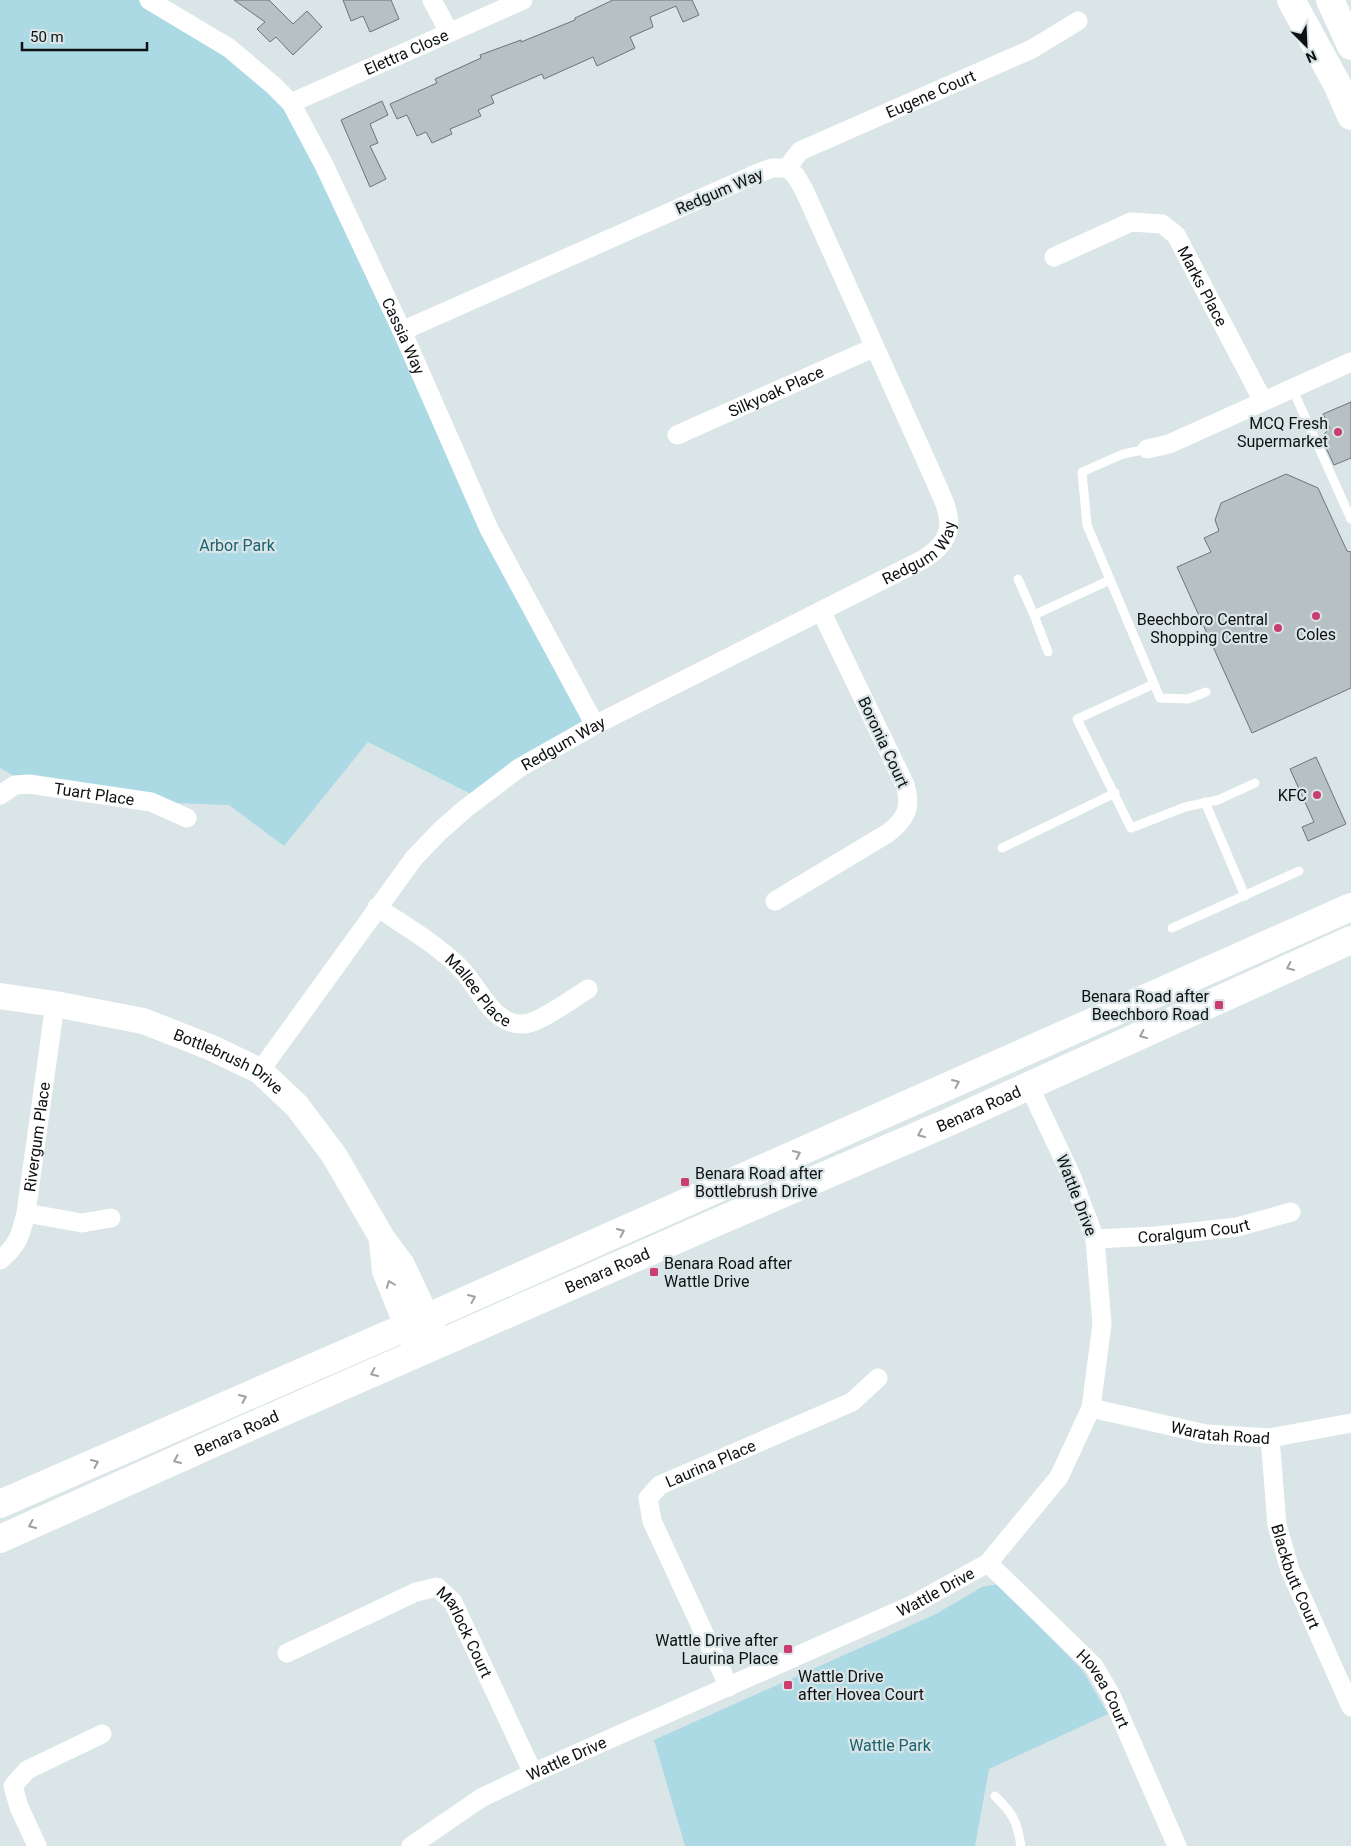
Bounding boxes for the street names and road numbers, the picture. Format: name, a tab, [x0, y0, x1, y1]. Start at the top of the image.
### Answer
street label: Elettra Close	[361, 25, 451, 79]
street label: Eugene Court	[883, 66, 978, 122]
street label: Redgum Way	[673, 164, 766, 218]
street label: Marks Place	[1173, 243, 1231, 330]
street label: Cassia Way	[378, 295, 429, 378]
street label: Silkyoak Place	[725, 362, 827, 421]
street label: Redgum Way	[879, 520, 959, 589]
street label: Boronia Court	[854, 694, 913, 791]
street label: Redgum Way	[518, 712, 609, 775]
street label: Tuart Place	[53, 779, 136, 809]
street label: Mallee Place	[441, 950, 514, 1031]
street label: Bottlebrush Drive	[171, 1025, 287, 1098]
street label: Rivergum Place	[20, 1081, 54, 1193]
street label: Benara Road	[934, 1082, 1024, 1136]
street label: Wattle Drive	[1052, 1152, 1101, 1238]
street label: Coralgum Court	[1137, 1215, 1252, 1247]
street label: Benara Road	[562, 1244, 653, 1298]
street label: Benara Road	[191, 1406, 282, 1461]
street label: Waratah Road	[1169, 1417, 1270, 1448]
street label: Laurina Place	[663, 1436, 759, 1492]
street label: Blackbutt Court	[1267, 1522, 1324, 1632]
street label: Wattle Drive	[894, 1563, 978, 1621]
street label: Marlock Court	[433, 1583, 496, 1681]
street label: Hovea Court	[1073, 1646, 1133, 1731]
street label: Wattle Drive	[524, 1733, 609, 1785]

